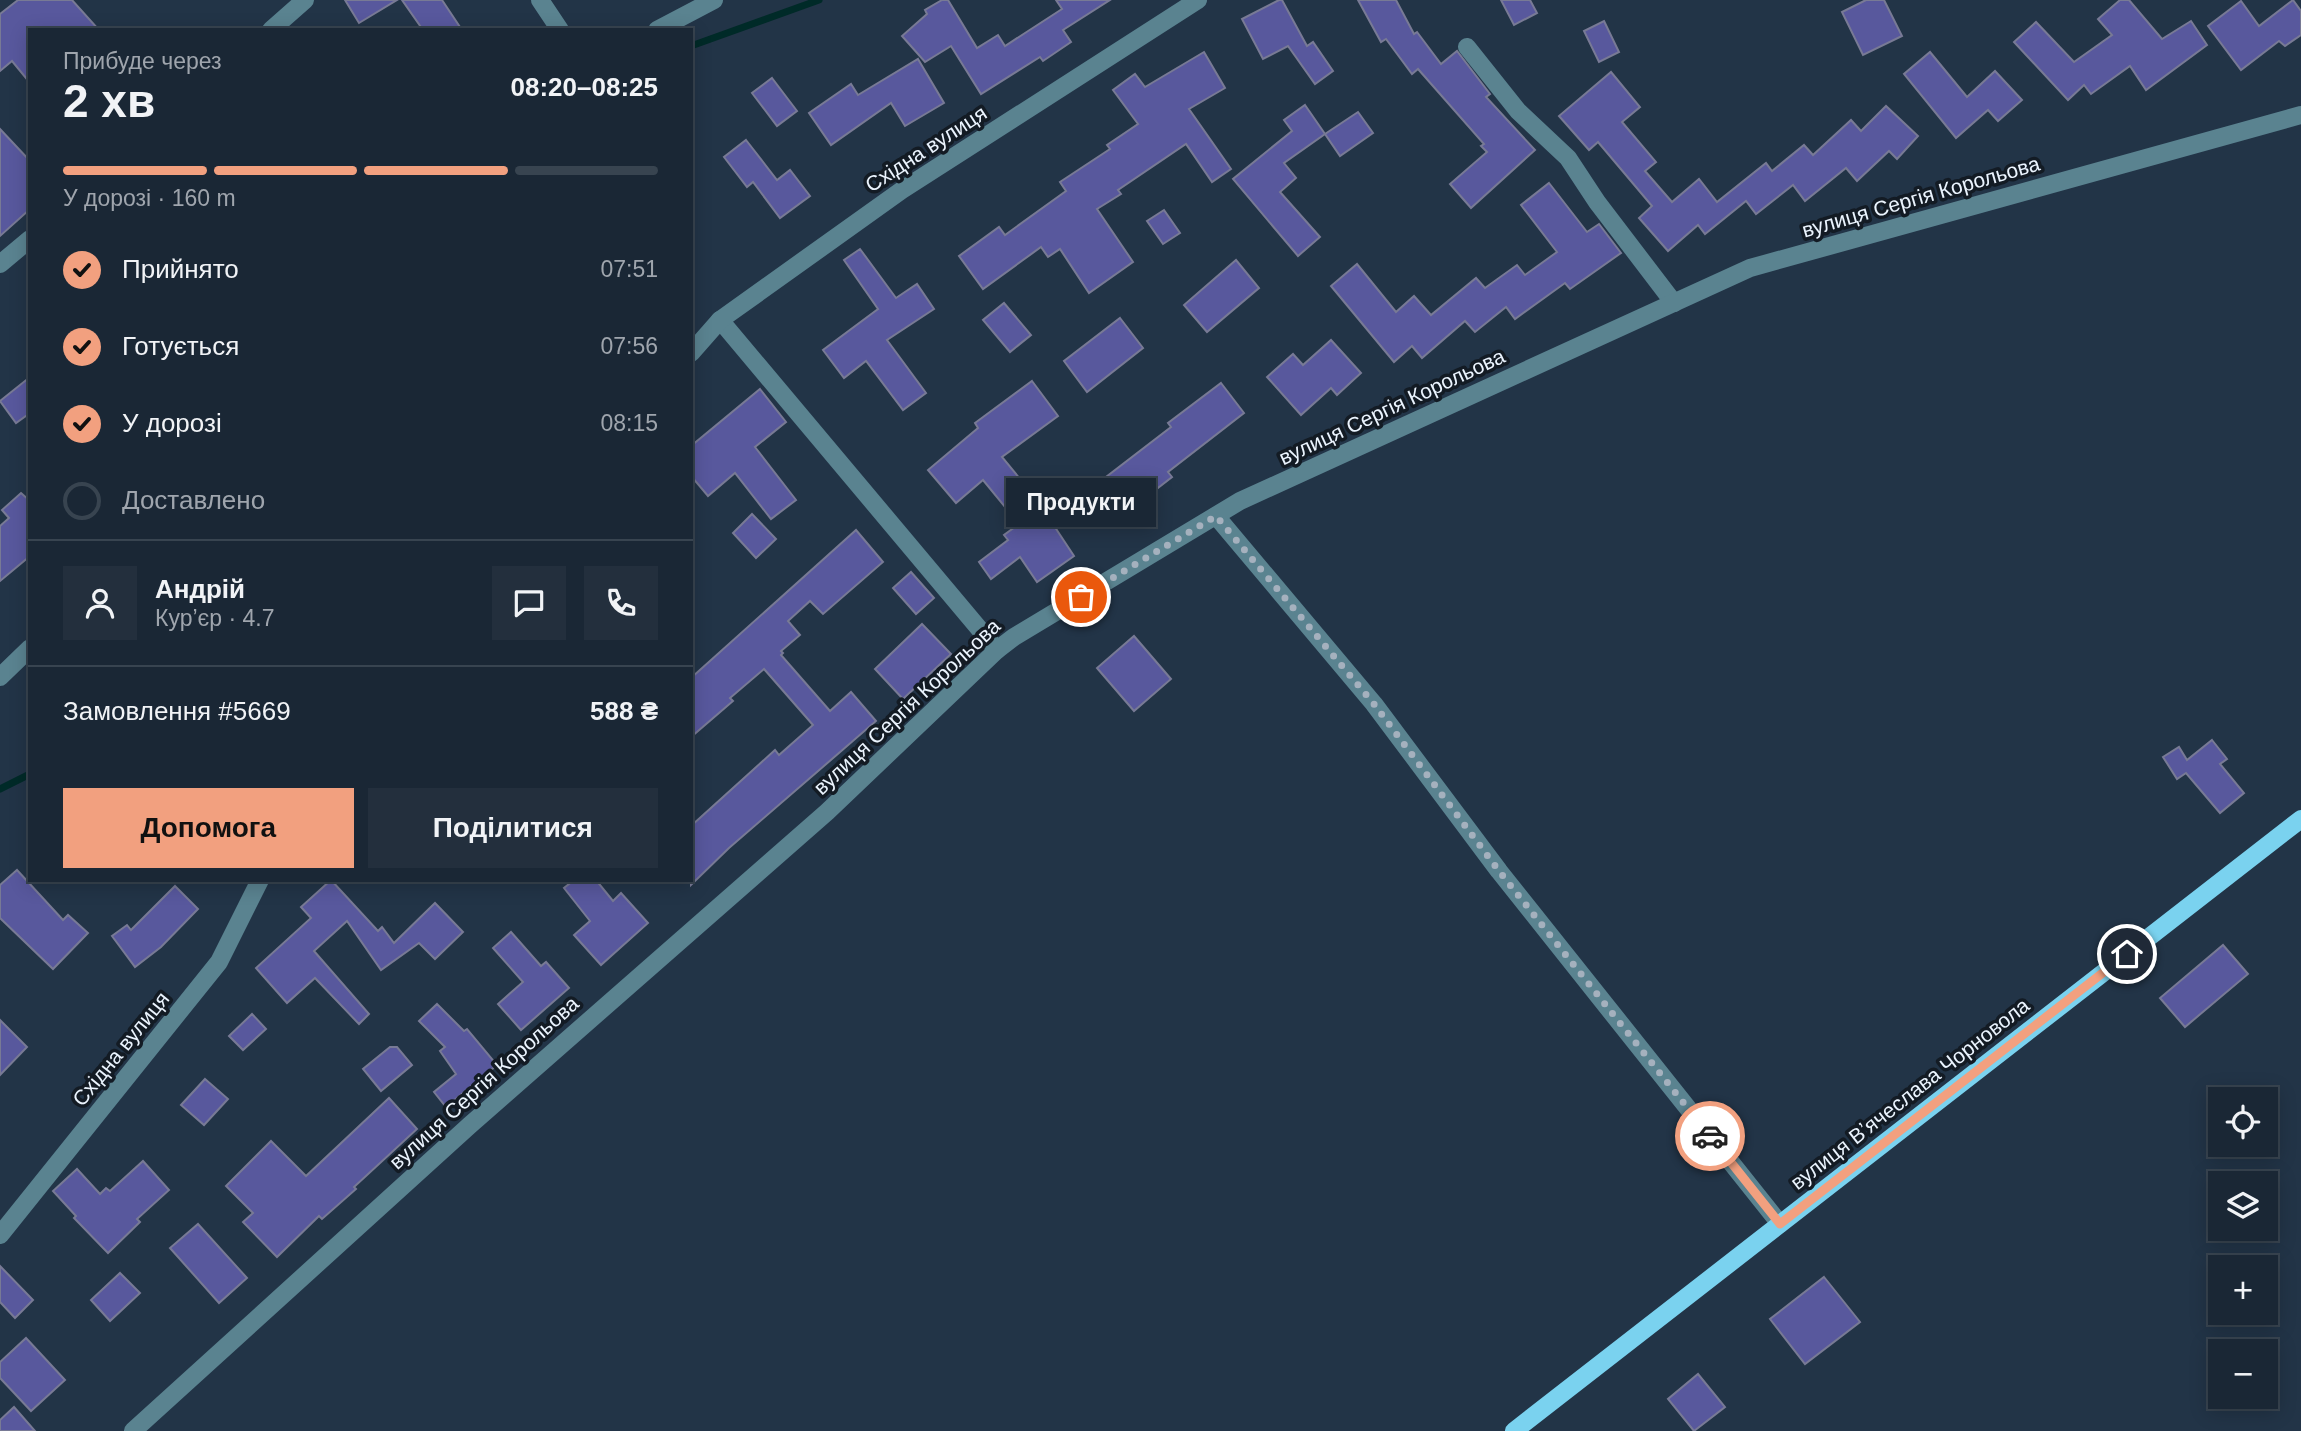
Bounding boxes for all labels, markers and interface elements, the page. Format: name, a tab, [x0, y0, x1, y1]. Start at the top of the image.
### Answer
text: Прибуде через	[63, 48, 222, 74]
text: 08:20–08:25	[511, 72, 658, 102]
text: 2 хв	[63, 75, 155, 127]
street label: Східна вулиця	[861, 101, 991, 196]
street label: вулиця Сергія Корольова	[1799, 151, 2043, 242]
text: У дорозі · 160 m	[63, 185, 236, 211]
icon: check	[63, 251, 101, 289]
text: Прийнято	[122, 254, 239, 284]
text: 07:51	[600, 256, 658, 282]
icon: check	[63, 328, 101, 366]
text: Готується	[122, 331, 239, 361]
text: 07:56	[600, 333, 658, 359]
street label: вулиця Сергія Корольова	[1275, 344, 1509, 469]
icon: check	[63, 405, 101, 443]
text: У дорозі	[122, 408, 222, 438]
text: 08:15	[600, 410, 658, 436]
callout: Продукти	[1006, 478, 1156, 527]
text: Доставлено	[122, 485, 265, 515]
text: Продукти	[1027, 489, 1135, 515]
button: person	[63, 566, 137, 640]
button: chat	[492, 566, 566, 640]
button: phone	[584, 566, 658, 640]
pin	[1051, 567, 1111, 627]
text: Андрій	[155, 574, 245, 604]
icon: bag	[1062, 578, 1100, 616]
text: Кур’єр · 4.7	[155, 605, 274, 631]
street label: вулиця Сергія Корольова	[809, 614, 1005, 799]
text: Замовлення #5669	[63, 696, 291, 726]
text: 588 ₴	[590, 696, 658, 726]
button: Допомога	[63, 788, 354, 868]
button: Поділитися	[368, 788, 658, 868]
pin	[2097, 924, 2157, 984]
icon: home	[2108, 935, 2146, 973]
street label: Східна вулиця	[68, 987, 174, 1110]
street label: вулиця Сергія Корольова	[384, 991, 583, 1174]
street label: вулиця Вʼячеслава Чорновола	[1786, 993, 2034, 1194]
map controls	[2208, 1087, 2278, 1409]
button: locate	[2208, 1087, 2278, 1157]
courier	[1675, 1101, 1745, 1171]
icon: car	[1691, 1117, 1729, 1155]
button: layers	[2208, 1171, 2278, 1241]
button: +	[2208, 1255, 2278, 1325]
button: −	[2208, 1339, 2278, 1409]

